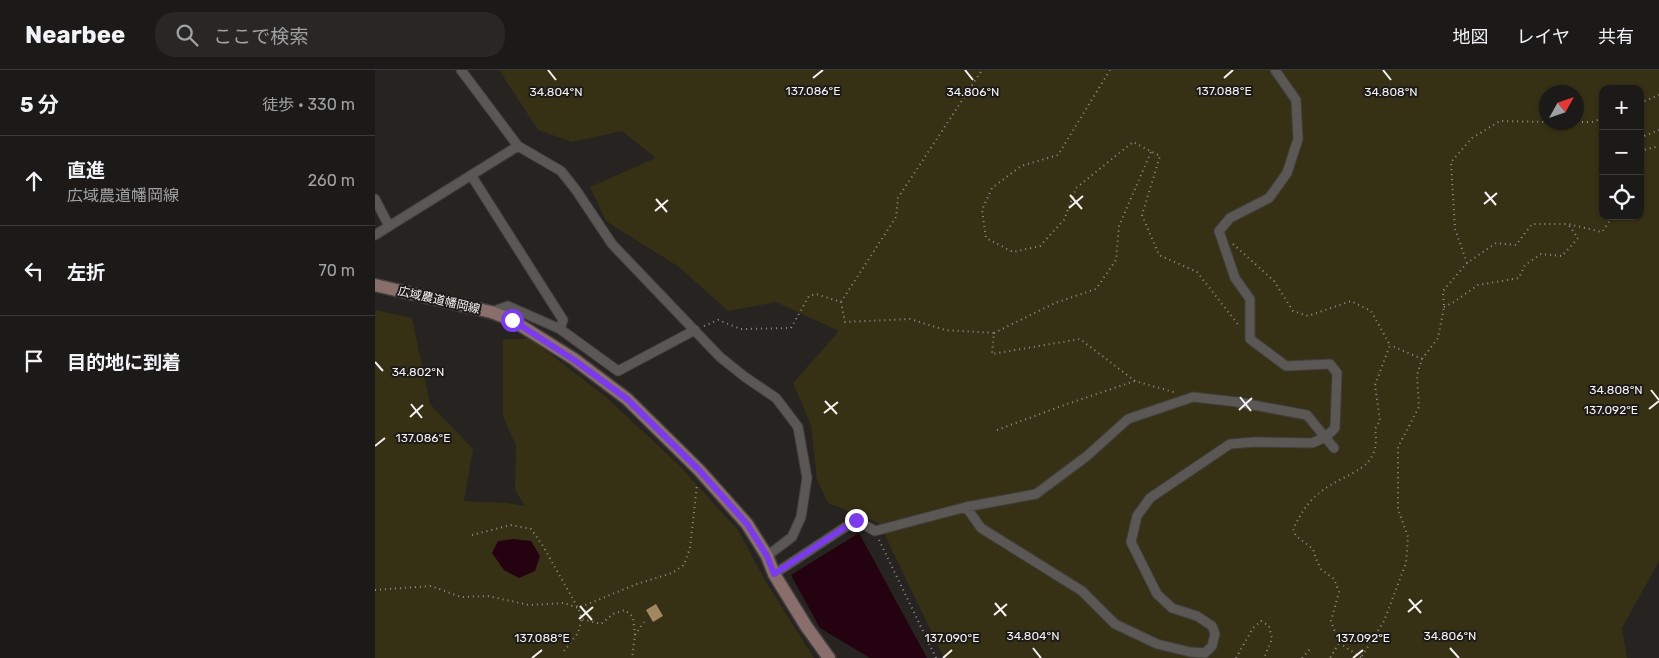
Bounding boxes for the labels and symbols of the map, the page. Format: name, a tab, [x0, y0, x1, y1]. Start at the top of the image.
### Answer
text: 137.086°E	[786, 84, 840, 98]
text: 137.088°E	[1196, 84, 1252, 98]
text: 34.804°N	[529, 85, 583, 99]
text: 34.806°N	[947, 85, 999, 99]
text: 34.808°N	[1364, 85, 1418, 99]
north arrow	[1539, 85, 1584, 130]
street label: 広域農道幡岡線	[396, 284, 482, 316]
route start	[501, 309, 524, 332]
text: 34.802°N	[392, 365, 444, 379]
text: 34.808°N	[1589, 383, 1643, 397]
text: 137.092°E	[1584, 403, 1638, 417]
text: 137.086°E	[396, 431, 450, 445]
route end	[845, 509, 868, 532]
text: 34.804°N	[1006, 629, 1060, 643]
text: 34.806°N	[1424, 629, 1476, 643]
text: 137.088°E	[514, 631, 570, 645]
text: 137.090°E	[925, 631, 979, 645]
text: 137.092°E	[1336, 631, 1390, 645]

